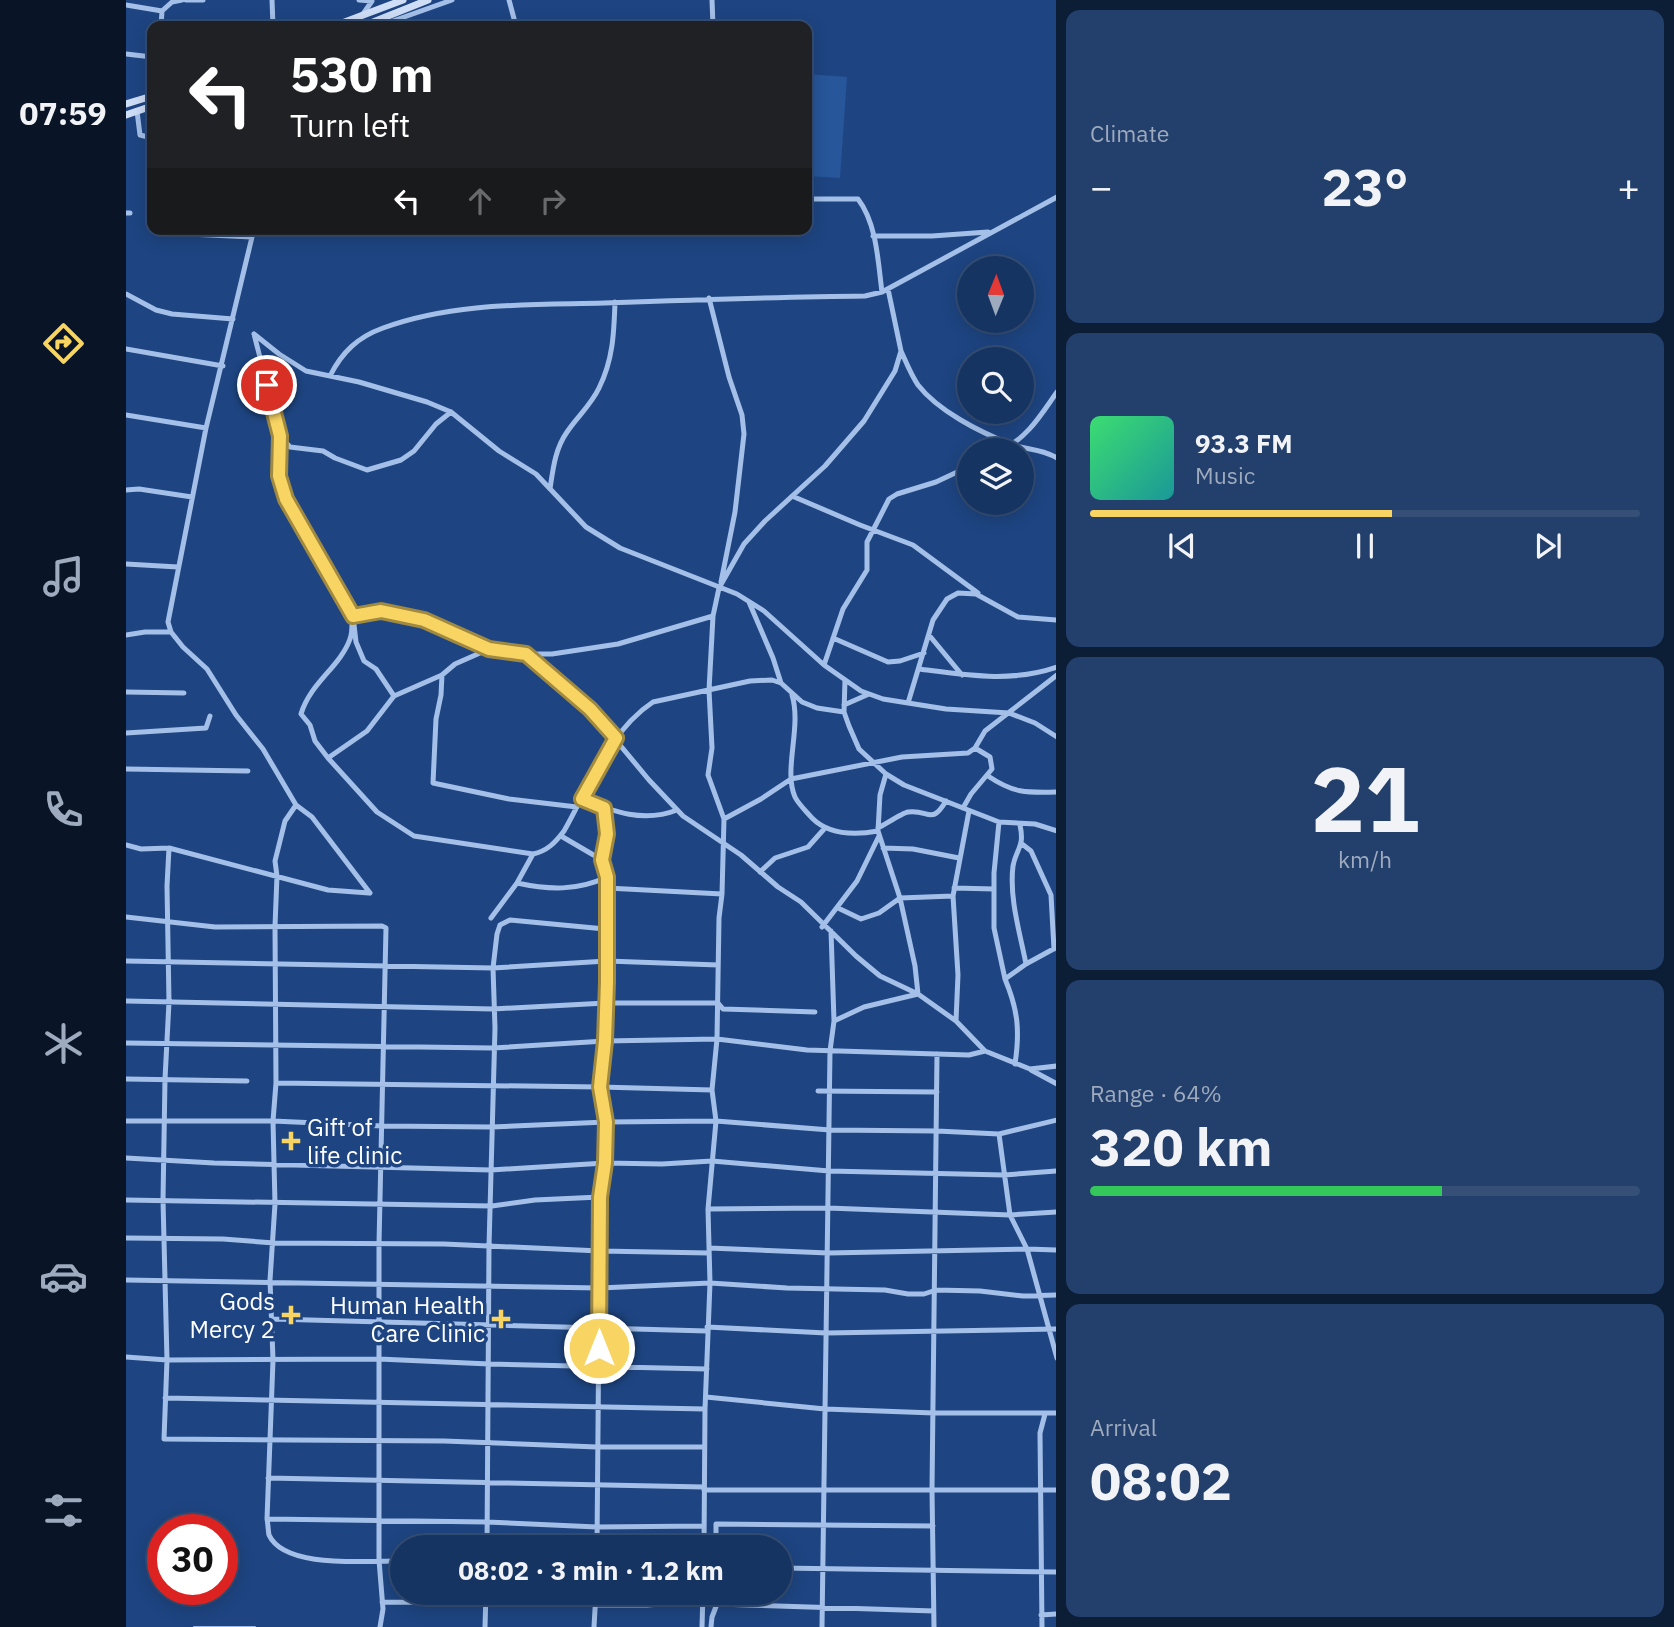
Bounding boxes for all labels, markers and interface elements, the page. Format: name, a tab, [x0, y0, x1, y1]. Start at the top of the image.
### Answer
text: 530 m	[290, 42, 434, 105]
icon: left	[175, 49, 266, 140]
text: 07:59	[19, 92, 107, 134]
text: Turn left	[290, 104, 410, 146]
text: Climate	[1090, 118, 1169, 148]
text: 23°	[1322, 153, 1408, 220]
text: −	[1090, 162, 1113, 211]
text: +	[1617, 162, 1640, 211]
icon: left	[388, 182, 426, 220]
icon: ahead	[461, 182, 499, 220]
icon: right	[534, 182, 572, 220]
north arrow	[957, 256, 1034, 332]
map controls	[957, 256, 1034, 515]
icon: directions	[39, 319, 88, 368]
button: search	[957, 347, 1034, 424]
pin	[237, 355, 297, 415]
icon: arrive	[248, 366, 286, 404]
text: 93.3 FM	[1195, 426, 1293, 460]
button: layers	[957, 438, 1034, 515]
text: Music	[1195, 460, 1255, 490]
icon: previous	[1163, 527, 1201, 565]
icon: pause	[1346, 527, 1384, 565]
icon: next	[1529, 527, 1567, 565]
icon: music	[39, 552, 88, 601]
text: 21	[1310, 739, 1420, 857]
icon: phone	[39, 785, 88, 834]
text: km/h	[1338, 844, 1392, 874]
icon: climate	[39, 1019, 88, 1068]
text: Range · 64%	[1090, 1078, 1222, 1108]
place label: Gift of life clinic	[307, 1111, 402, 1171]
text: 320 km	[1090, 1113, 1272, 1180]
marker: Gift of life clinic	[281, 1131, 301, 1151]
icon: car	[39, 1252, 88, 1301]
place label: Gods Mercy 2	[190, 1285, 275, 1345]
place label: Human Health Care Clinic	[330, 1289, 485, 1349]
marker: Gods Mercy 2	[281, 1305, 301, 1325]
marker: Human Health Care Clinic	[491, 1309, 511, 1329]
position arrow	[562, 1311, 636, 1385]
text: Arrival	[1090, 1412, 1157, 1442]
text: 08:02	[1090, 1447, 1232, 1514]
icon: filters	[39, 1486, 88, 1535]
speed limit sign: 30	[147, 1514, 238, 1605]
text: 08:02 · 3 min · 1.2 km	[458, 1553, 724, 1587]

